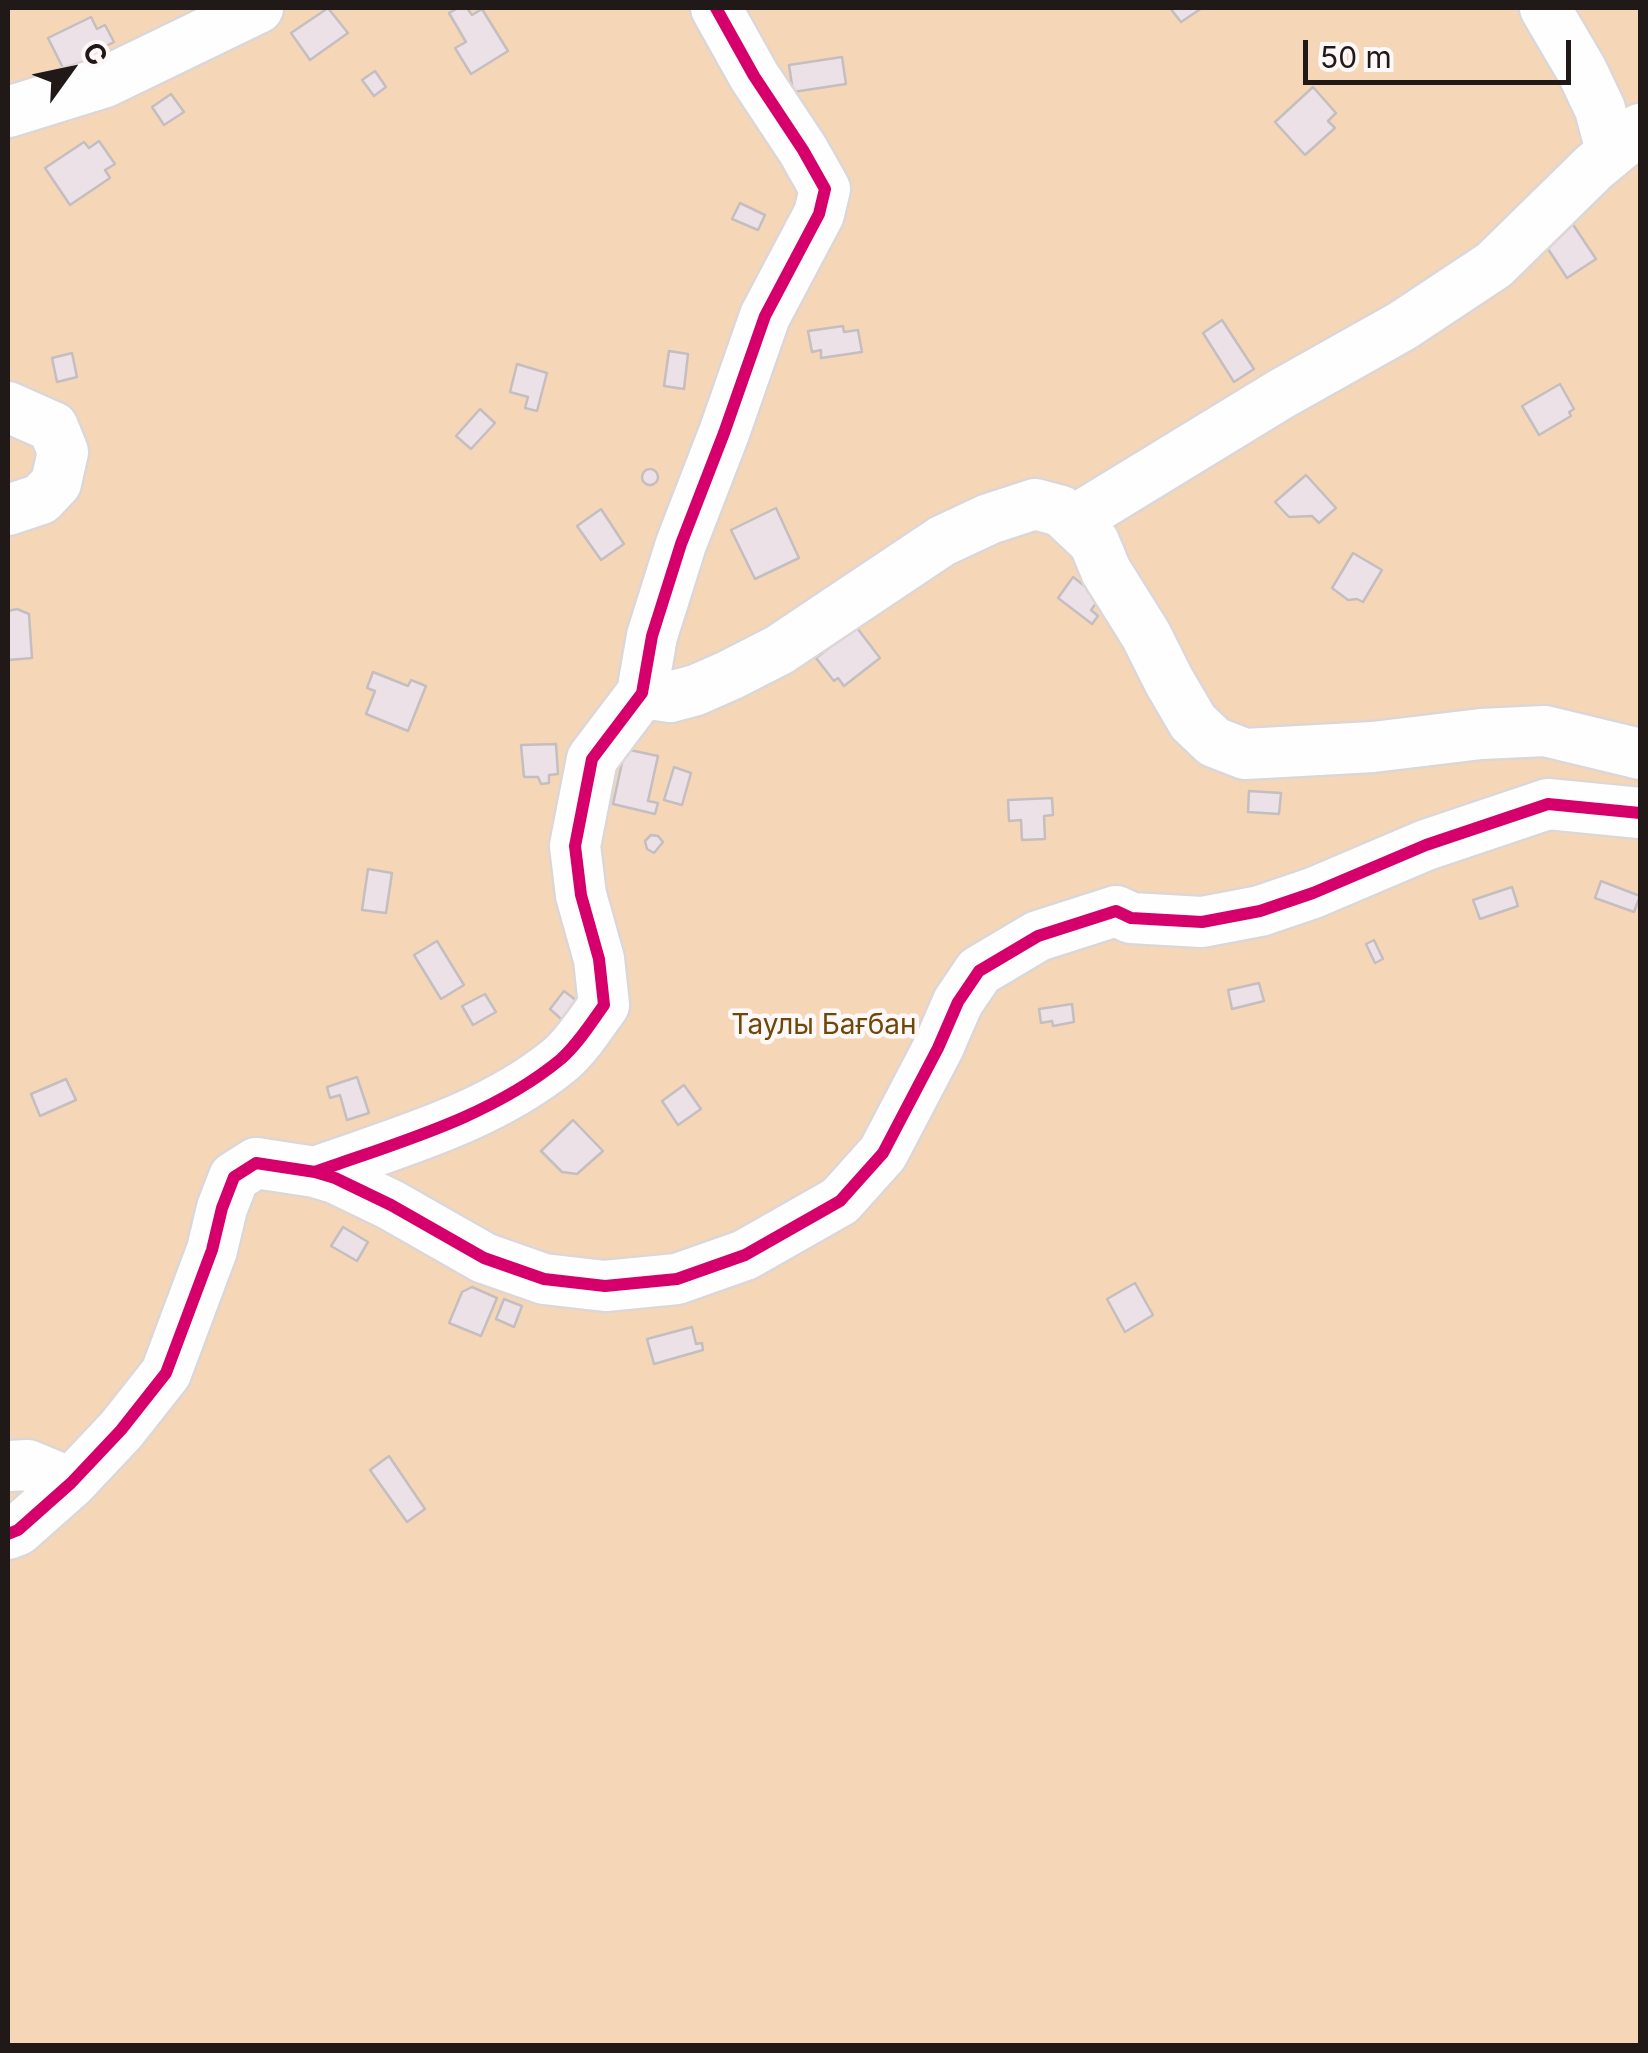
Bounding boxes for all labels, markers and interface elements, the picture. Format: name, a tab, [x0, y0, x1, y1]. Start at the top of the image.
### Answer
north arrow	[20, 20, 120, 120]
scale bar	[1308, 20, 1576, 82]
text: С	[75, 36, 115, 72]
text: 50 m	[1320, 39, 1392, 75]
park label: Таулы Бағбан	[731, 1009, 917, 1043]

